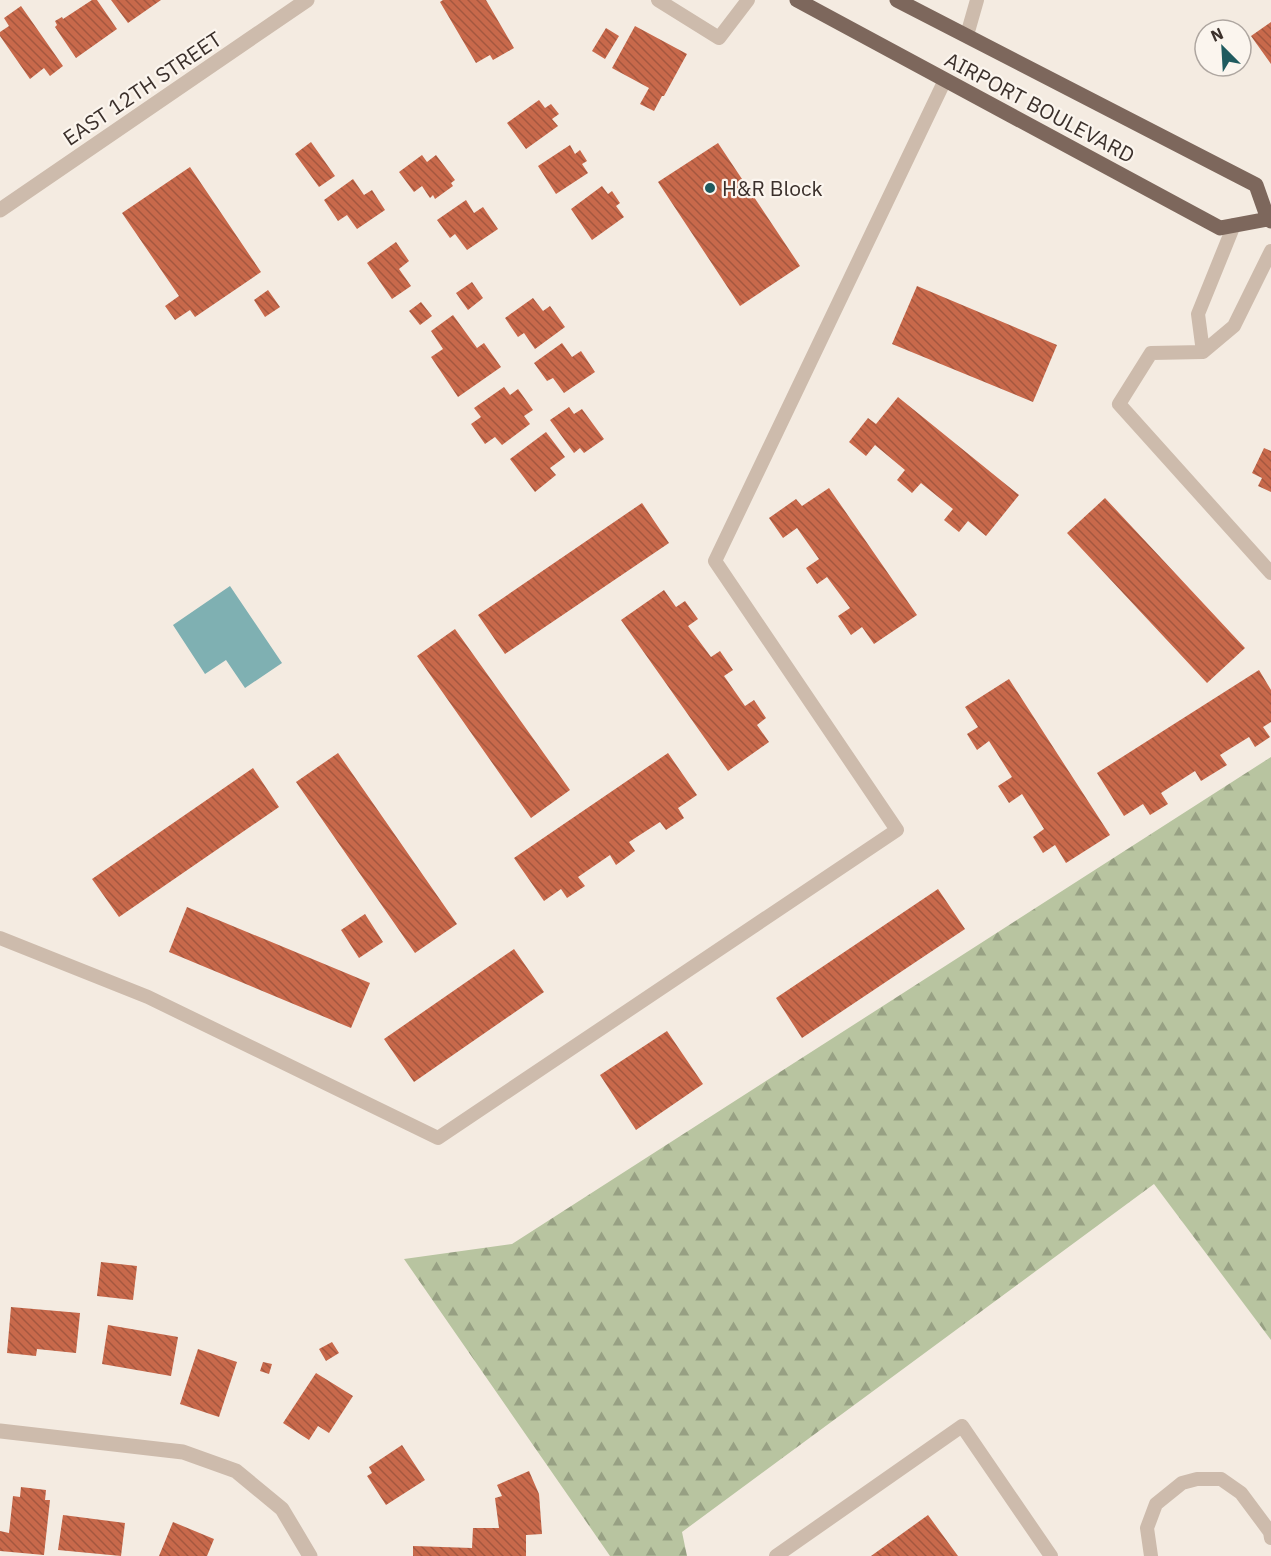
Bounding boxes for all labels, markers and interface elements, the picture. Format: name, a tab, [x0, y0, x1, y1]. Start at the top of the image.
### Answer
north arrow	[1193, 18, 1253, 78]
text: N	[1208, 23, 1226, 46]
street label: EAST 12TH STREET	[57, 25, 227, 151]
street label: AIRPORT BOULEVARD	[940, 45, 1140, 169]
place label: H&R Block	[722, 174, 823, 202]
marker: H&R Block	[703, 181, 717, 195]

